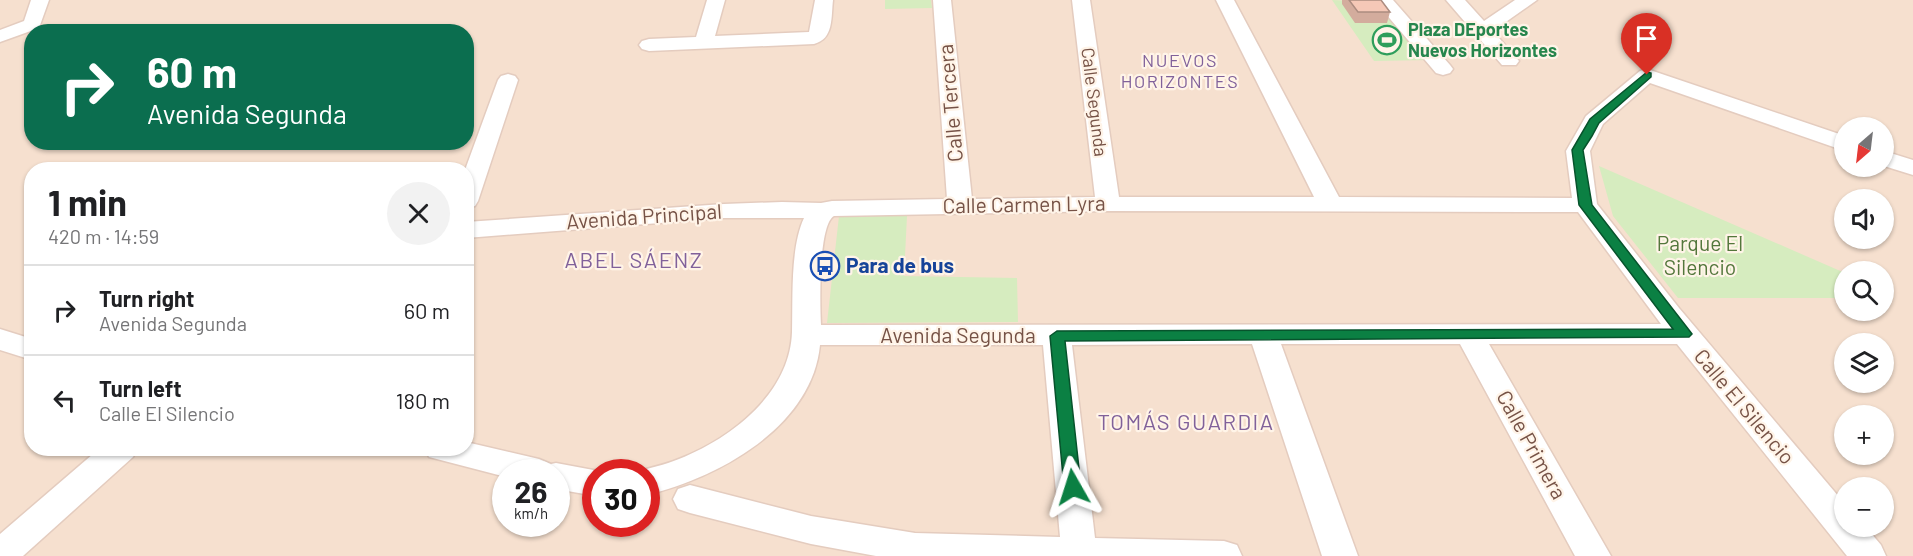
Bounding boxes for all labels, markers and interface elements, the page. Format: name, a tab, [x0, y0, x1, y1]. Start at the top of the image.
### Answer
pin	[1621, 13, 1672, 75]
place label: Plaza DEportes Nuevos Horizontes	[1408, 18, 1557, 61]
icon: arrive	[1630, 22, 1663, 55]
sports icon: Plaza DEportes Nuevos Horizontes	[1371, 24, 1403, 56]
street label: Calle Tercera	[932, 43, 967, 163]
text: 60 m	[147, 46, 237, 96]
street label: Calle Segunda	[1077, 46, 1113, 158]
icon: right	[48, 48, 126, 126]
district label: NUEVOS HORIZONTES	[1121, 49, 1239, 92]
text: Avenida Segunda	[147, 97, 347, 129]
north arrow	[1834, 117, 1894, 177]
map controls	[1834, 117, 1894, 537]
text: 1 min	[48, 180, 127, 223]
button: close	[387, 182, 450, 245]
button: sound	[1834, 189, 1894, 249]
street label: Calle Carmen Lyra	[942, 190, 1106, 217]
street label: Avenida Principal	[565, 198, 723, 233]
text: 420 m · 14:59	[48, 224, 159, 248]
park label: Parque El Silencio	[1657, 230, 1743, 279]
district label: ABEL SÁENZ	[565, 246, 703, 272]
bus stop icon: Para de bus	[809, 250, 841, 282]
place label: Para de bus	[846, 252, 954, 277]
button: search	[1834, 261, 1894, 321]
text: Turn right	[99, 285, 194, 311]
icon: right	[48, 294, 81, 327]
text: 60 m	[404, 297, 450, 323]
text: Avenida Segunda	[99, 311, 247, 335]
street label: Avenida Segunda	[880, 322, 1036, 347]
button: layers	[1834, 333, 1894, 393]
street label: Calle El Silencio	[1690, 343, 1801, 469]
text: Turn left	[99, 375, 182, 401]
icon: left	[48, 384, 81, 417]
street label: Calle Primera	[1492, 385, 1572, 503]
text: 180 m	[396, 387, 450, 413]
text: Calle El Silencio	[99, 401, 235, 425]
button: +	[1834, 405, 1894, 465]
district label: TOMÁS GUARDIA	[1097, 408, 1275, 434]
position arrow	[1041, 455, 1105, 519]
speed limit sign: 30	[582, 459, 660, 537]
text: 26	[515, 473, 547, 509]
button: −	[1834, 477, 1894, 537]
text: km/h	[514, 504, 548, 522]

